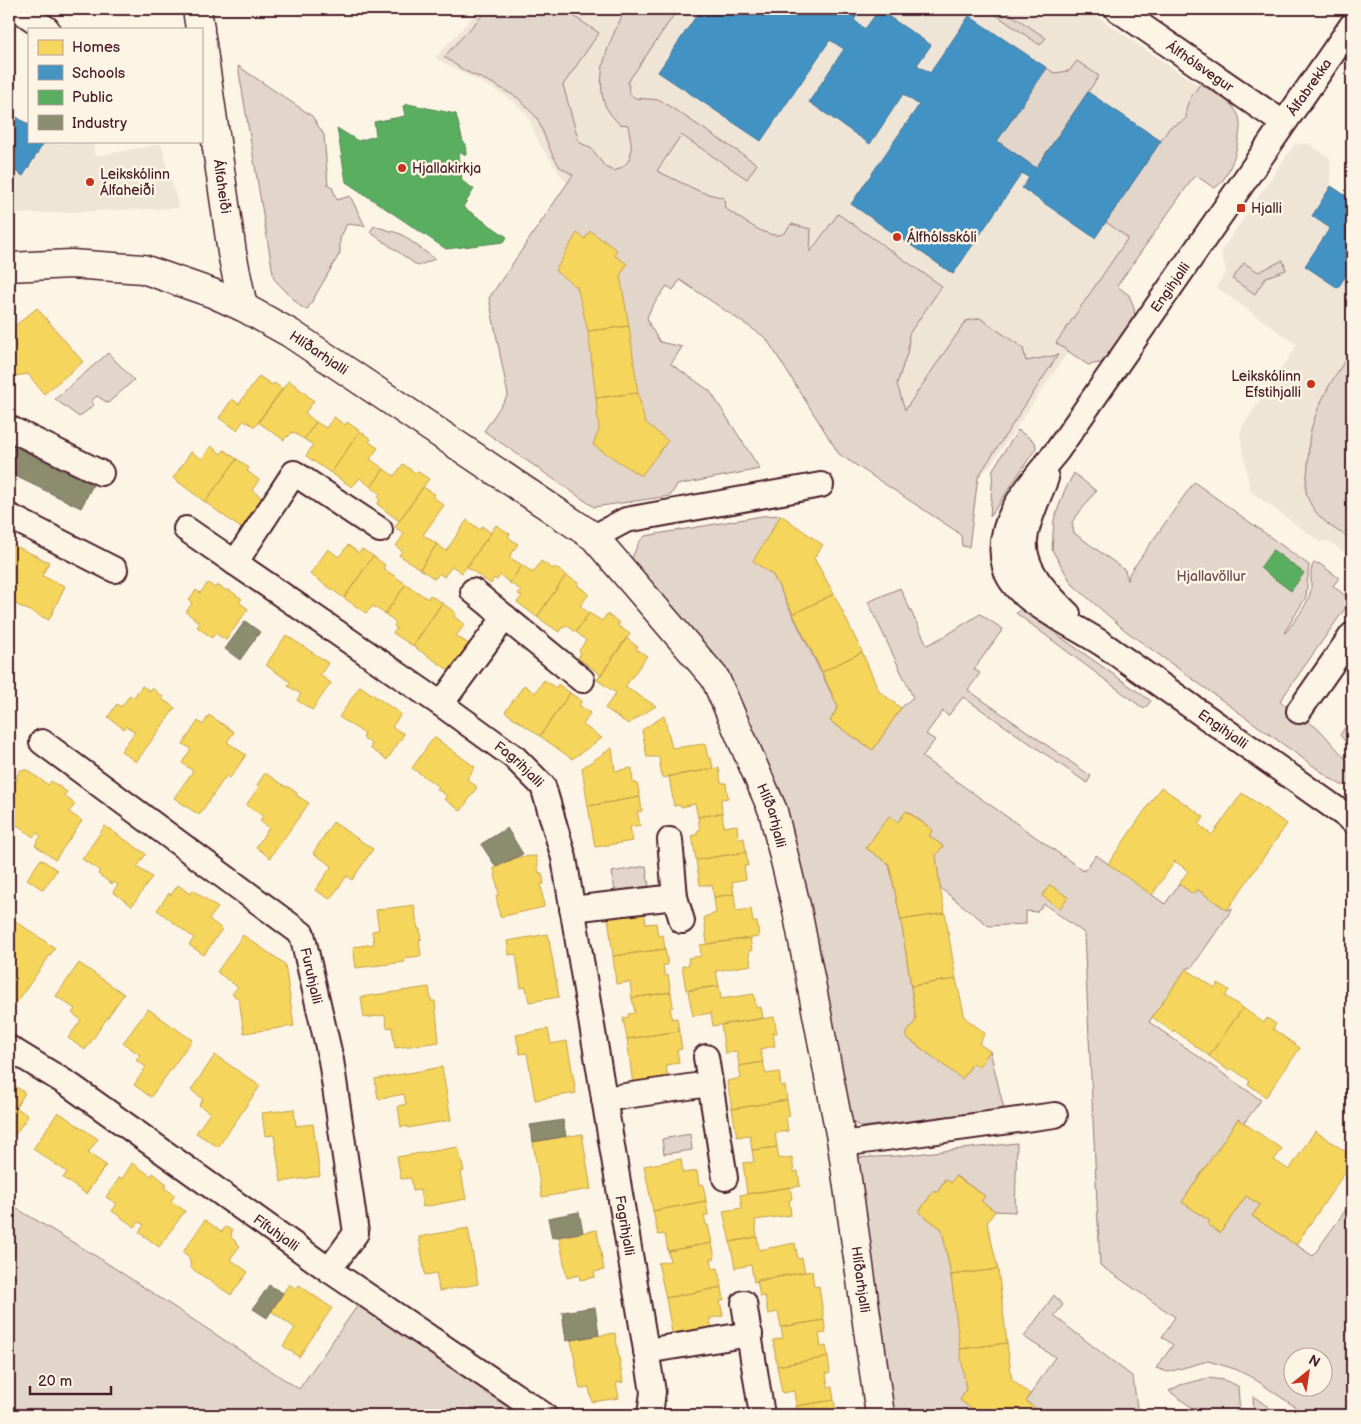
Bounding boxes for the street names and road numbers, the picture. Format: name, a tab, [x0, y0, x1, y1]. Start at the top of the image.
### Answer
street label: Álfhólsvegur	[1163, 37, 1238, 96]
street label: Álfabrekka	[1283, 55, 1335, 119]
street label: Álfaheiði	[210, 158, 234, 215]
street label: Engihjalli	[1147, 259, 1194, 316]
street label: Hlíðarhjalli	[286, 327, 351, 379]
street label: Engihjalli	[1195, 706, 1251, 753]
street label: Fagrihjalli	[491, 738, 547, 791]
street label: Hlíðarhjalli	[753, 781, 790, 849]
street label: Furuhjalli	[296, 946, 326, 1006]
street label: Fagrihjalli	[611, 1194, 638, 1257]
street label: Fífuhjalli	[250, 1211, 302, 1255]
street label: Hlíðarhjalli	[847, 1245, 874, 1314]

